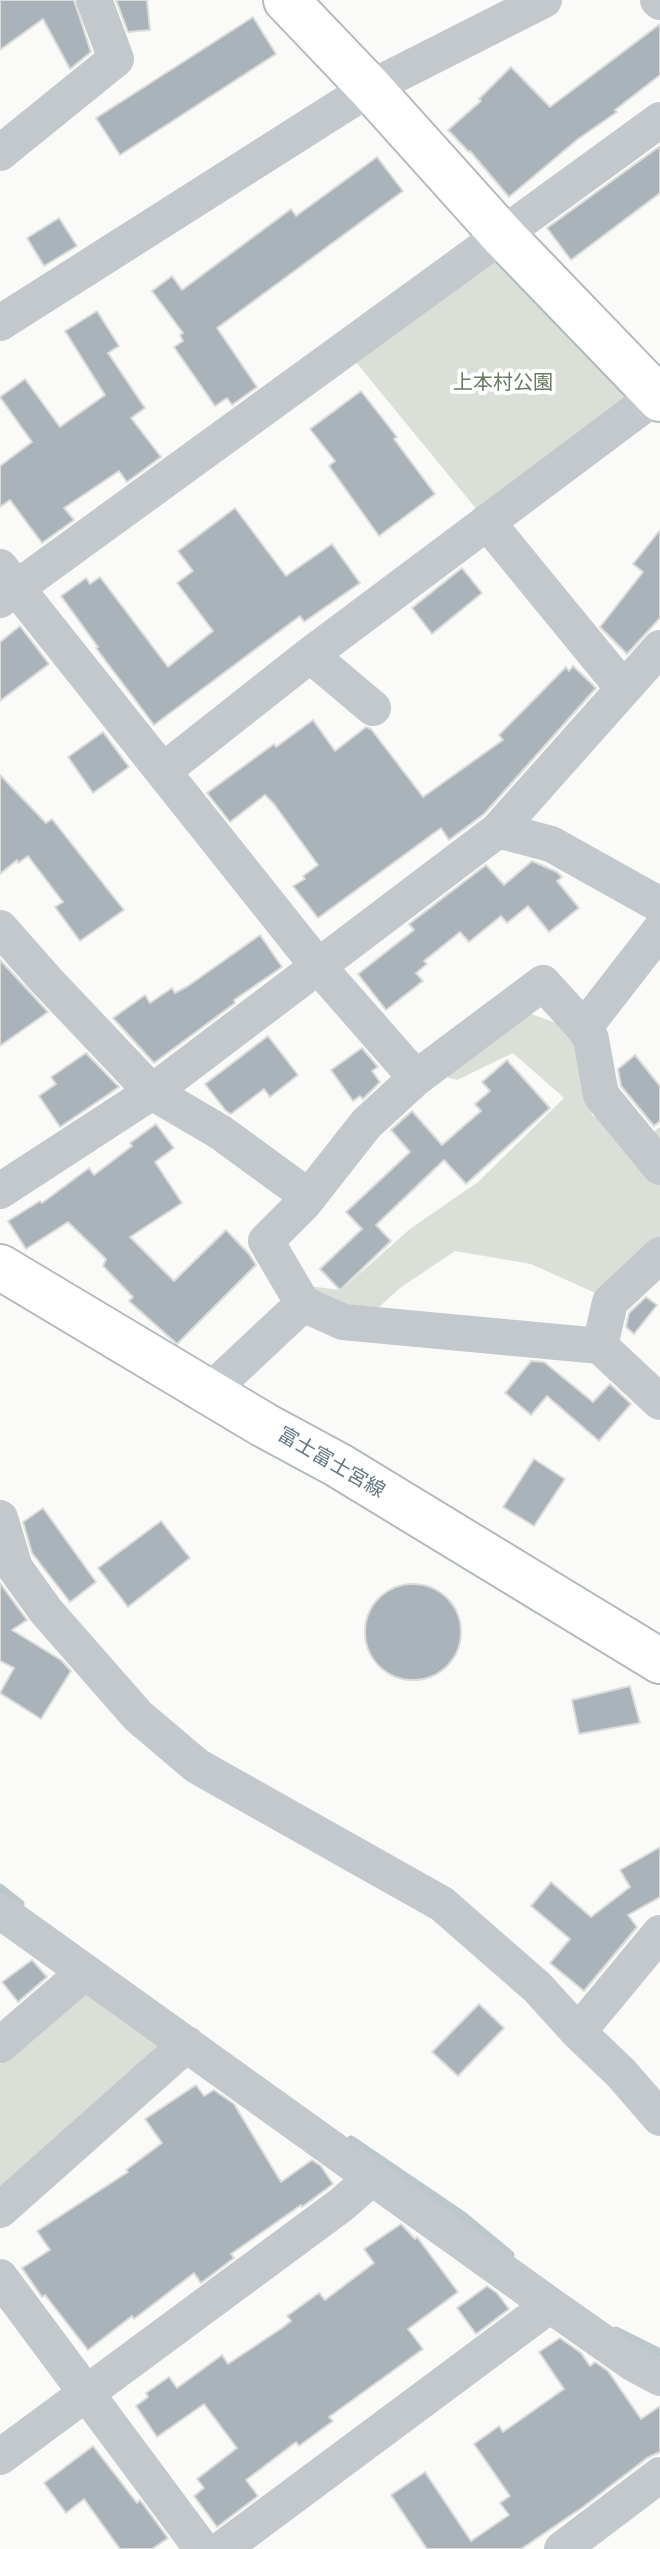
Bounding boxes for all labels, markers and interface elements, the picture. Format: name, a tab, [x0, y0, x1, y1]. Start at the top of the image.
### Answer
park label: 上本村公園	[453, 371, 553, 395]
street label: 富士富士宮線	[273, 1423, 389, 1503]

